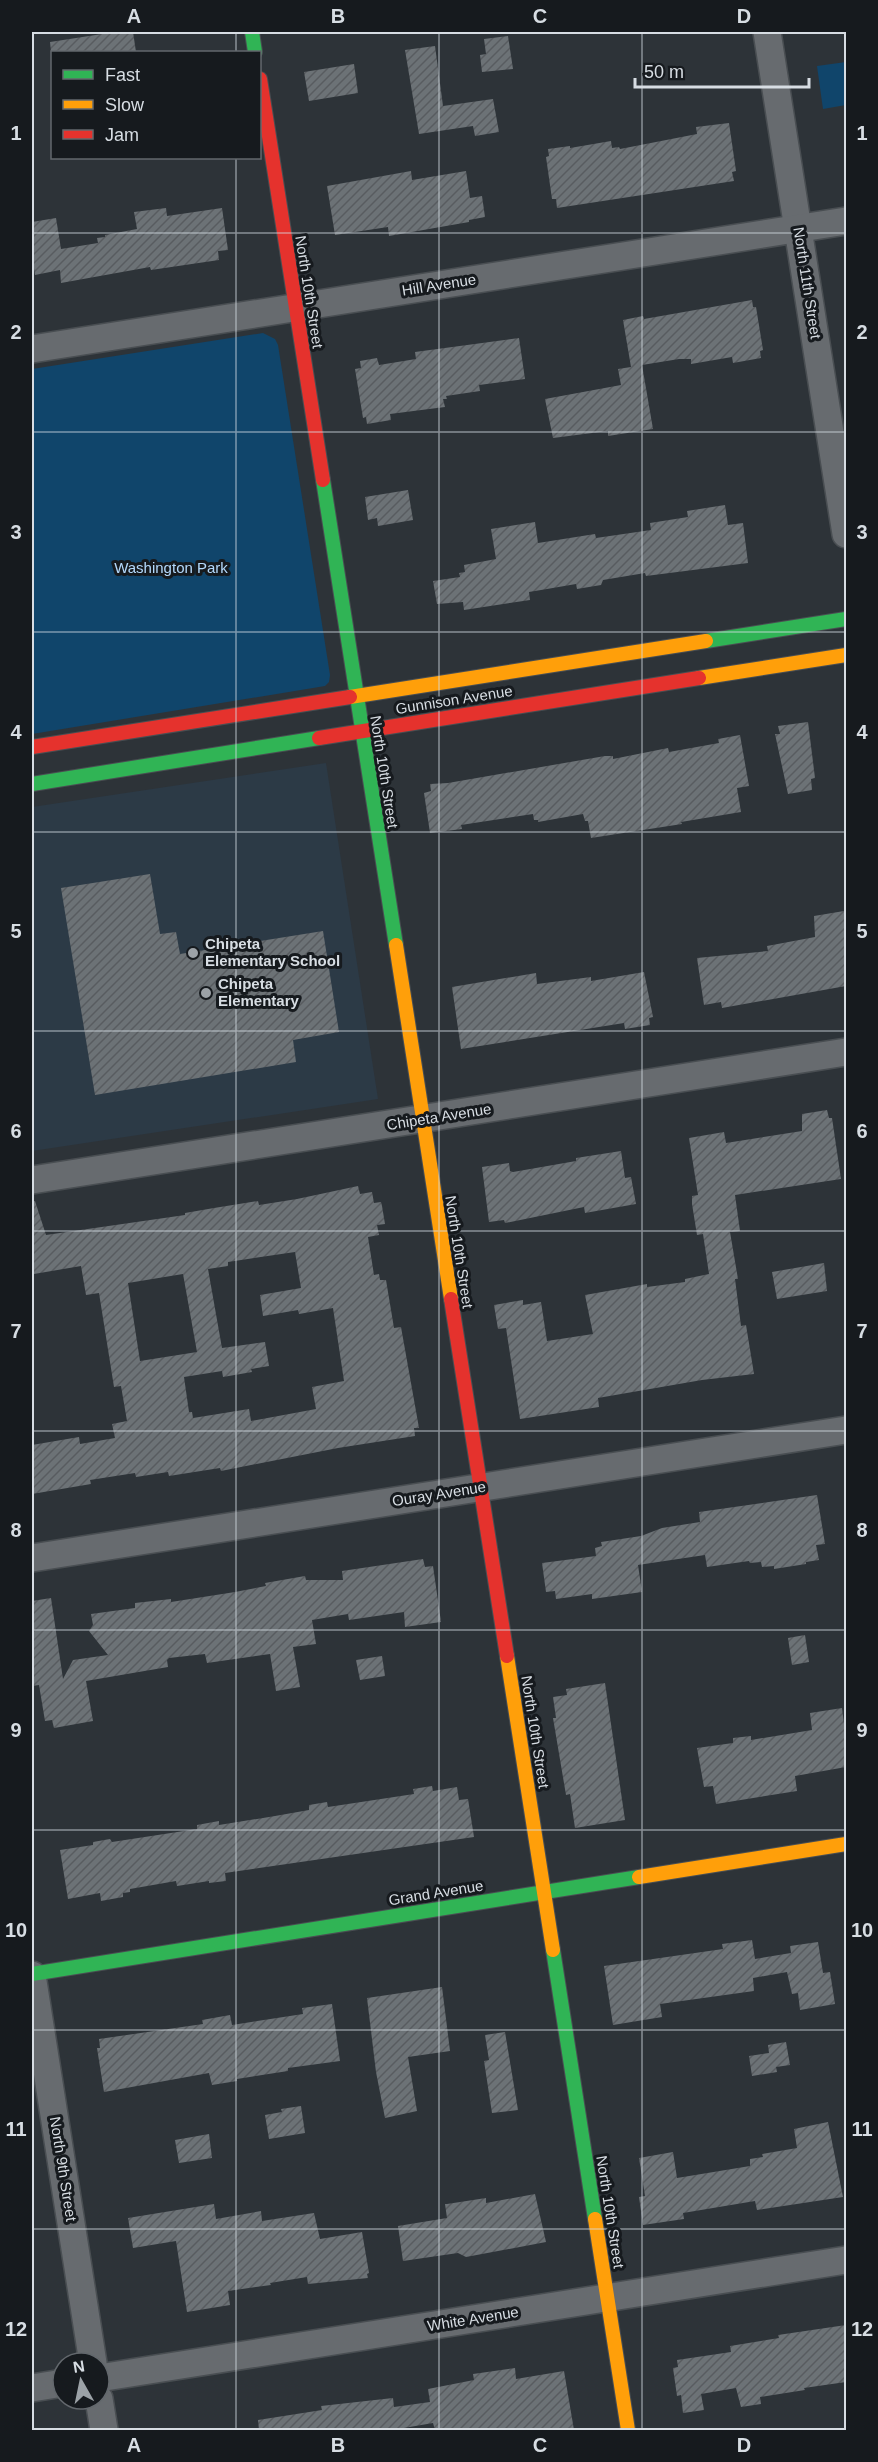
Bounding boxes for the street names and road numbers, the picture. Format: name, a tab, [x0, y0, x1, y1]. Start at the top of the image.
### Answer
street label: North 11th Street	[790, 226, 825, 341]
street label: North 10th Street	[292, 234, 327, 350]
street label: Hill Avenue	[401, 270, 477, 299]
street label: Gunnison Avenue	[394, 682, 514, 717]
street label: North 10th Street	[367, 714, 402, 830]
street label: Chipeta Avenue	[385, 1100, 492, 1133]
street label: North 10th Street	[442, 1194, 477, 1310]
street label: Ouray Avenue	[391, 1478, 487, 1509]
street label: North 10th Street	[518, 1674, 553, 1790]
street label: Grand Avenue	[387, 1877, 484, 1908]
street label: North 9th Street	[47, 2115, 80, 2223]
street label: North 10th Street	[593, 2154, 628, 2270]
street label: White Avenue	[426, 2303, 520, 2334]

